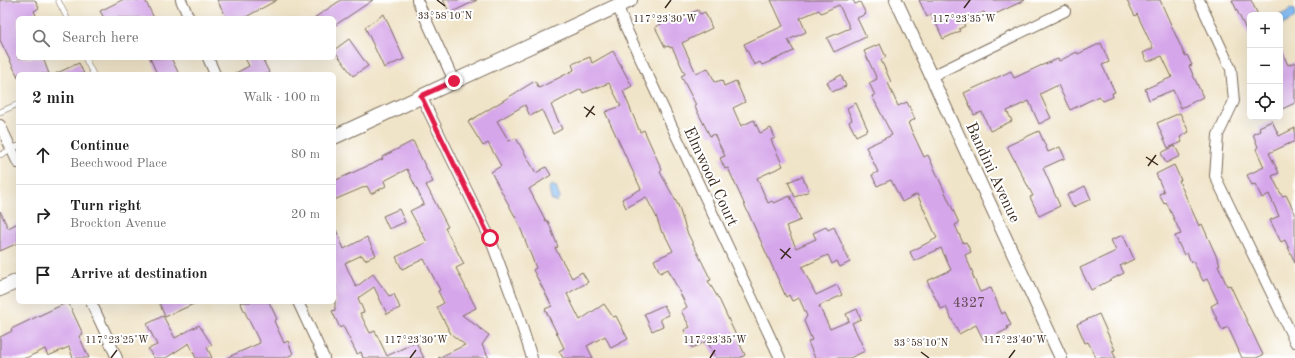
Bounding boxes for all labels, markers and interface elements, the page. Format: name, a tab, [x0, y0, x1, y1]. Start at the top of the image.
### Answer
text: 33°58'10"N	[418, 11, 473, 21]
map controls	[1247, 12, 1283, 120]
button: +	[1247, 12, 1283, 48]
text: 117°23'30"W	[633, 14, 697, 24]
text: 117°23'35"W	[932, 14, 996, 24]
search box	[16, 16, 336, 60]
icon: search	[30, 27, 52, 49]
text: Search here	[62, 31, 139, 46]
button: −	[1247, 48, 1283, 84]
route end	[445, 72, 463, 90]
button: locate	[1247, 84, 1283, 120]
text: 2 min	[32, 90, 75, 107]
text: Walk · 100 m	[243, 91, 320, 104]
street label: Bandini Avenue	[962, 120, 1022, 225]
street label: Elmwood Court	[680, 125, 740, 229]
text: Continue	[70, 139, 129, 154]
icon: ahead	[32, 144, 54, 166]
text: 80 m	[291, 148, 320, 161]
text: Beechwood Place	[70, 157, 167, 170]
text: Turn right	[70, 199, 141, 214]
icon: right	[32, 204, 54, 226]
text: 20 m	[291, 208, 320, 221]
text: Brockton Avenue	[70, 217, 166, 230]
route start	[481, 229, 499, 247]
icon: arrive	[32, 264, 54, 286]
text: Arrive at destination	[70, 267, 208, 282]
house number: 4327	[953, 296, 985, 310]
text: 117°23'25"W	[85, 335, 149, 345]
text: 117°23'30"W	[384, 335, 448, 345]
text: 117°23'35"W	[683, 335, 747, 345]
text: 117°23'40"W	[983, 335, 1047, 345]
text: 33°58'10"N	[894, 338, 949, 348]

